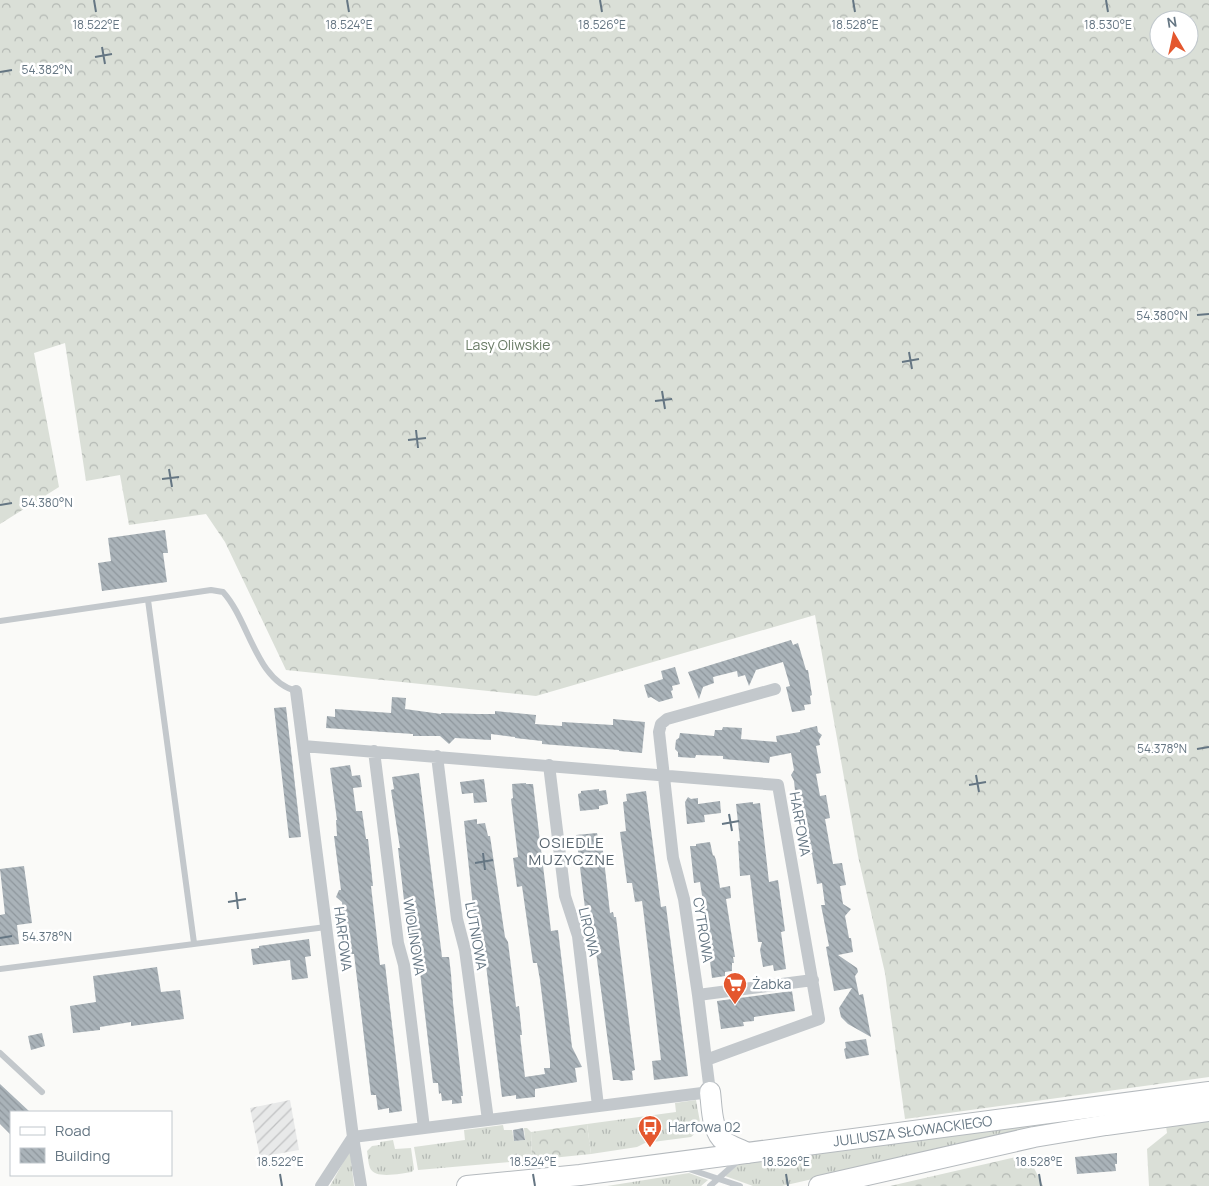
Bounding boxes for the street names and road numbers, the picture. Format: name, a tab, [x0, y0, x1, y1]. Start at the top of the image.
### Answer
street label: HARFOWA	[785, 790, 816, 858]
street label: CYTROWA	[689, 896, 718, 964]
street label: WIOLINOWA	[399, 897, 430, 977]
street label: LUTNIOWA	[461, 900, 492, 972]
street label: LIROWA	[575, 905, 604, 958]
street label: HARFOWA	[330, 906, 357, 972]
street label: JULIUSZA SŁOWACKIEGO	[832, 1111, 993, 1151]

